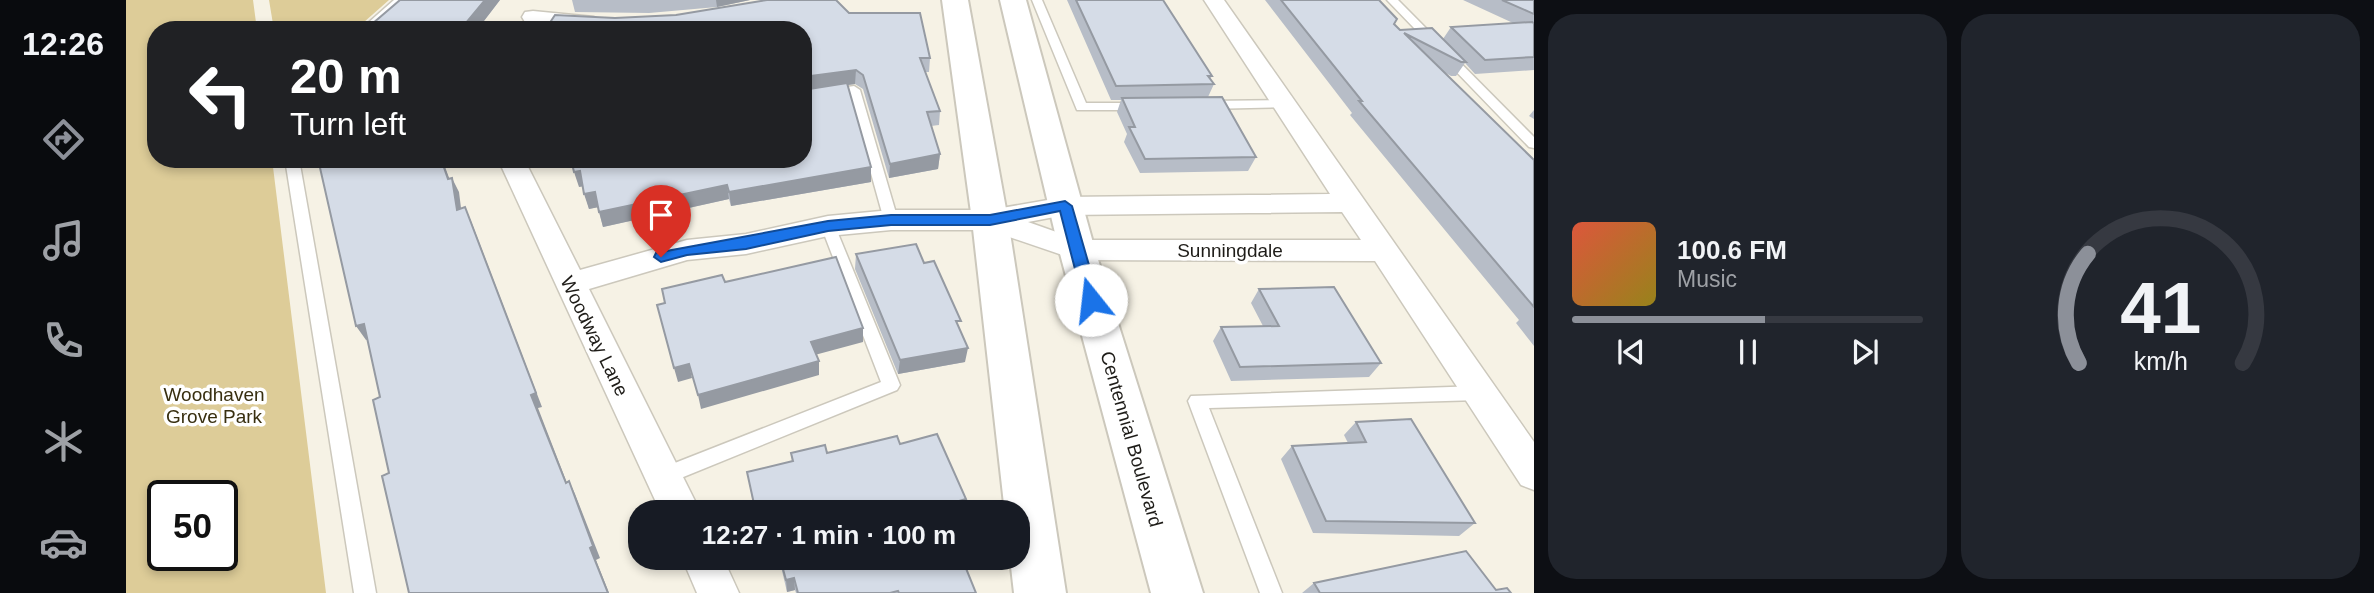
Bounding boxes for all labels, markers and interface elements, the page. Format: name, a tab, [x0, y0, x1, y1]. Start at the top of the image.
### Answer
text: 12:26	[22, 26, 104, 62]
icon: left	[175, 49, 266, 140]
text: 20 m	[290, 49, 402, 103]
text: Turn left	[290, 106, 406, 142]
icon: directions	[39, 115, 88, 164]
pin	[631, 185, 691, 257]
icon: arrive	[642, 196, 680, 234]
icon: music	[39, 216, 88, 265]
text: 100.6 FM	[1677, 235, 1787, 265]
street label: Sunningdale	[1177, 240, 1283, 261]
position arrow	[1054, 263, 1128, 337]
text: Music	[1677, 266, 1737, 292]
text: 41	[2120, 267, 2201, 348]
street label: Woodway Lane	[556, 273, 633, 400]
icon: phone	[39, 316, 88, 365]
icon: previous	[1612, 333, 1650, 371]
icon: pause	[1729, 333, 1767, 371]
icon: next	[1846, 333, 1884, 371]
text: km/h	[2133, 346, 2188, 374]
street label: Centennial Boulevard	[1096, 349, 1167, 529]
park label: Woodhaven Grove Park	[163, 384, 265, 427]
icon: climate	[39, 417, 88, 466]
speed limit sign: 50	[147, 480, 238, 571]
icon: car	[39, 518, 88, 567]
text: 12:27 · 1 min · 100 m	[702, 520, 956, 550]

